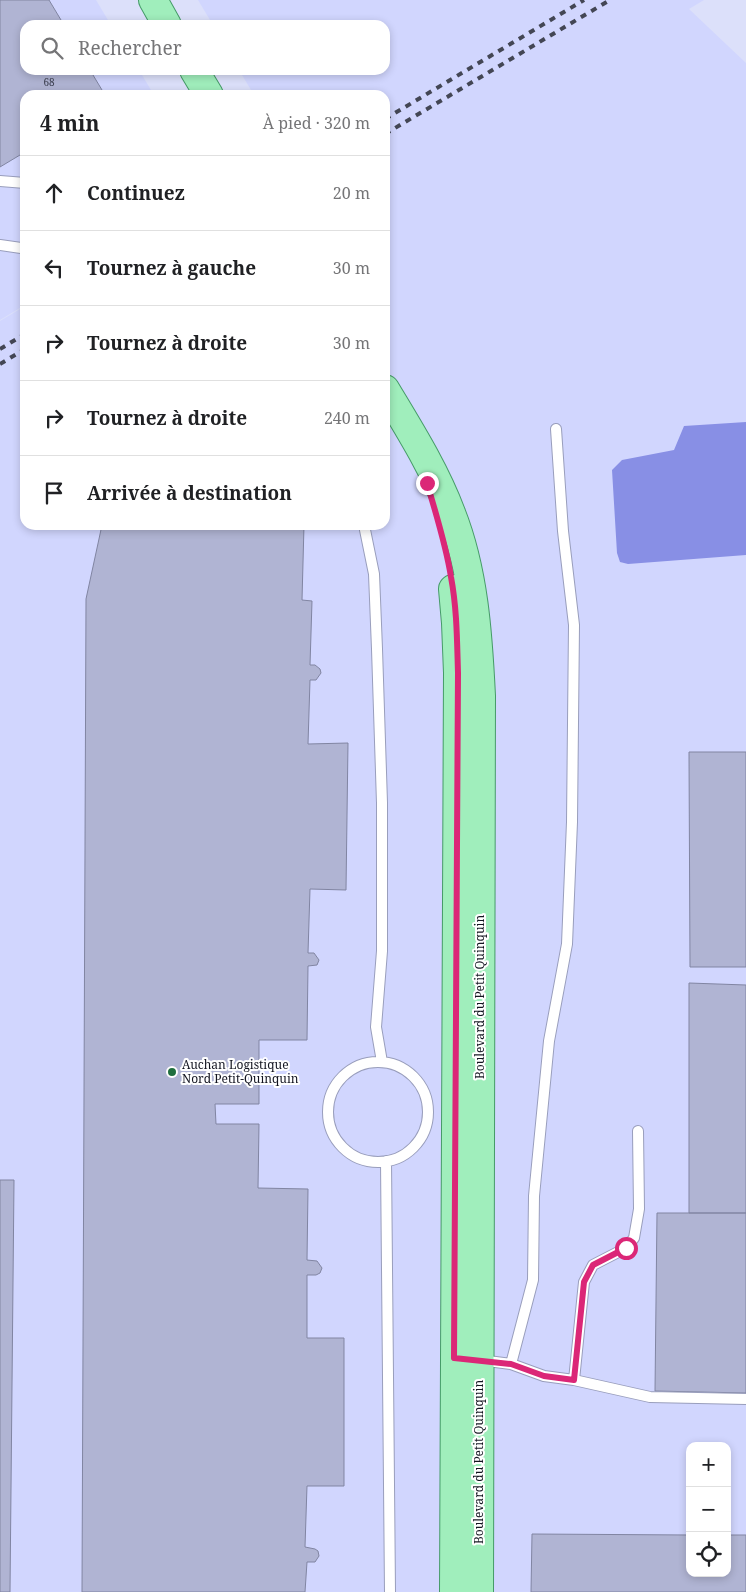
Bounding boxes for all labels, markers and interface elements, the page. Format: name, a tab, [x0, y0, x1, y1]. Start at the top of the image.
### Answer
search box	[20, 20, 390, 75]
icon: search	[38, 34, 66, 62]
text: Rechercher	[78, 35, 182, 61]
house number: 68	[43, 75, 55, 89]
text: 4 min	[40, 109, 99, 137]
text: À pied · 320 m	[263, 112, 370, 134]
icon: ahead	[40, 179, 68, 207]
text: Continuez	[87, 180, 185, 206]
text: 20 m	[333, 182, 370, 204]
icon: left	[40, 254, 68, 282]
text: Tournez à gauche	[87, 255, 256, 281]
text: 30 m	[333, 257, 370, 279]
icon: right	[40, 329, 68, 357]
text: Tournez à droite	[87, 330, 247, 356]
text: 30 m	[333, 332, 370, 354]
icon: right	[40, 404, 68, 432]
text: Tournez à droite	[87, 405, 247, 431]
text: 240 m	[324, 407, 370, 429]
route end	[416, 472, 439, 495]
icon: arrive	[40, 479, 68, 507]
text: Arrivée à destination	[87, 480, 292, 506]
street label: Boulevard du Petit Quinquin	[471, 915, 488, 1079]
place label: Auchan Logistique Nord Petit-Quinquin	[182, 1056, 299, 1087]
marker: Auchan Logistique Nord Petit-Quinquin	[166, 1066, 178, 1078]
route start	[615, 1237, 638, 1260]
street label: Boulevard du Petit Quinquin	[470, 1380, 487, 1544]
map controls	[686, 1442, 731, 1577]
button: +	[686, 1442, 731, 1487]
button: −	[686, 1487, 731, 1532]
button: locate	[686, 1532, 731, 1577]

